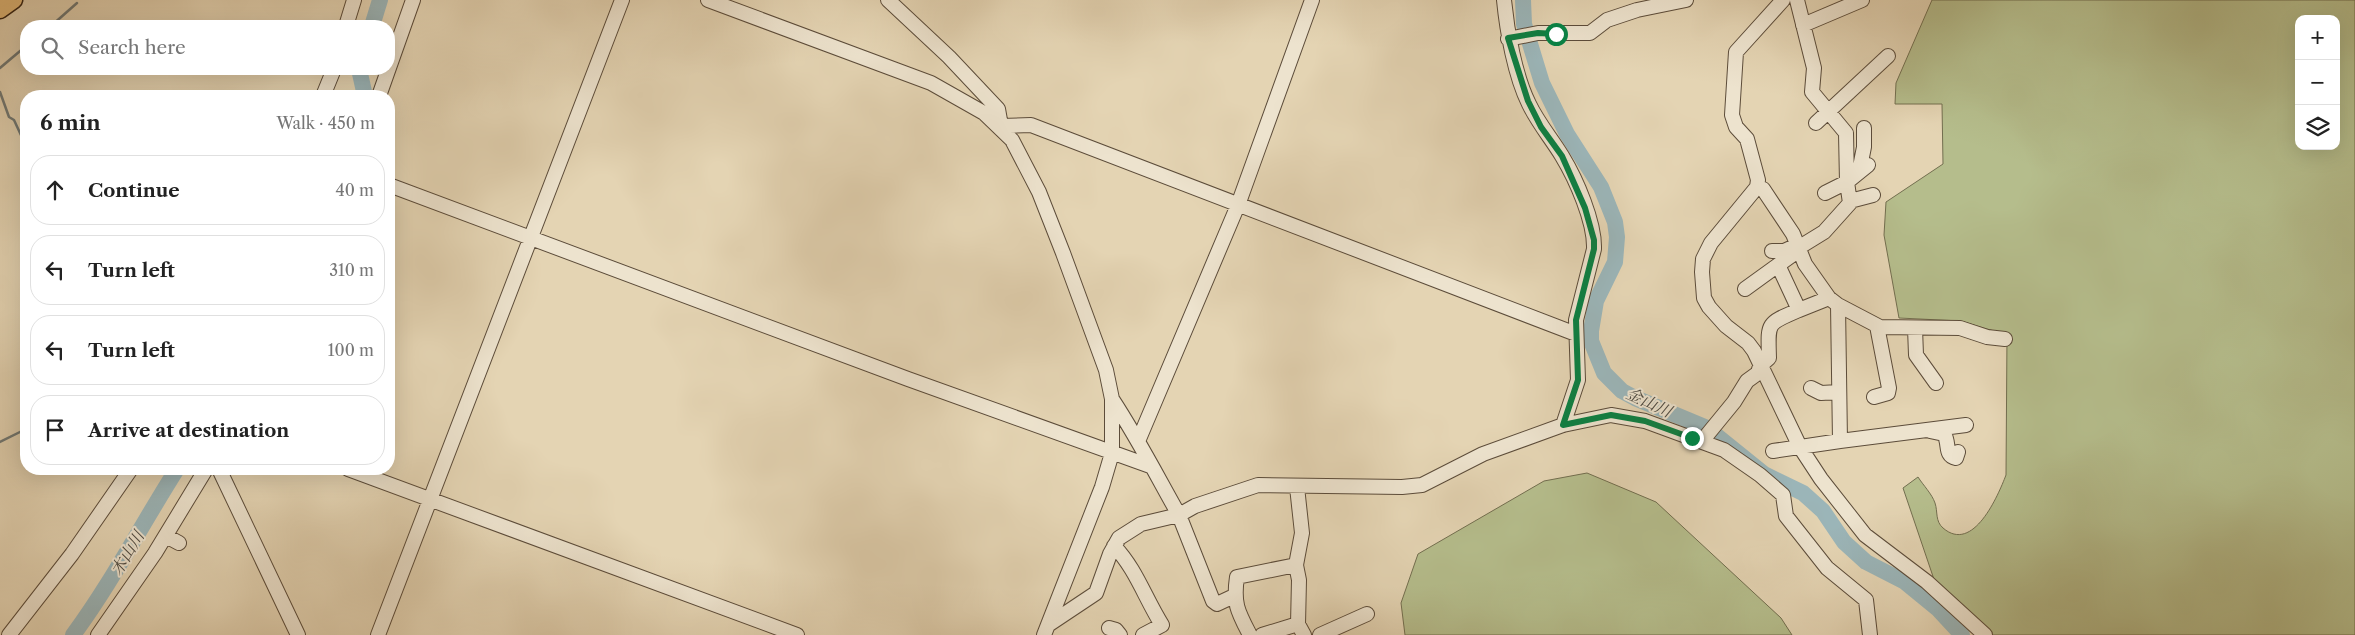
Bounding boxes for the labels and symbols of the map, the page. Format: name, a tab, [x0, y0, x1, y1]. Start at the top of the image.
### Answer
route start	[1545, 23, 1568, 46]
water label: 金山川	[1623, 383, 1677, 422]
route end	[1681, 427, 1704, 450]
water label: 木山川	[106, 526, 149, 579]

